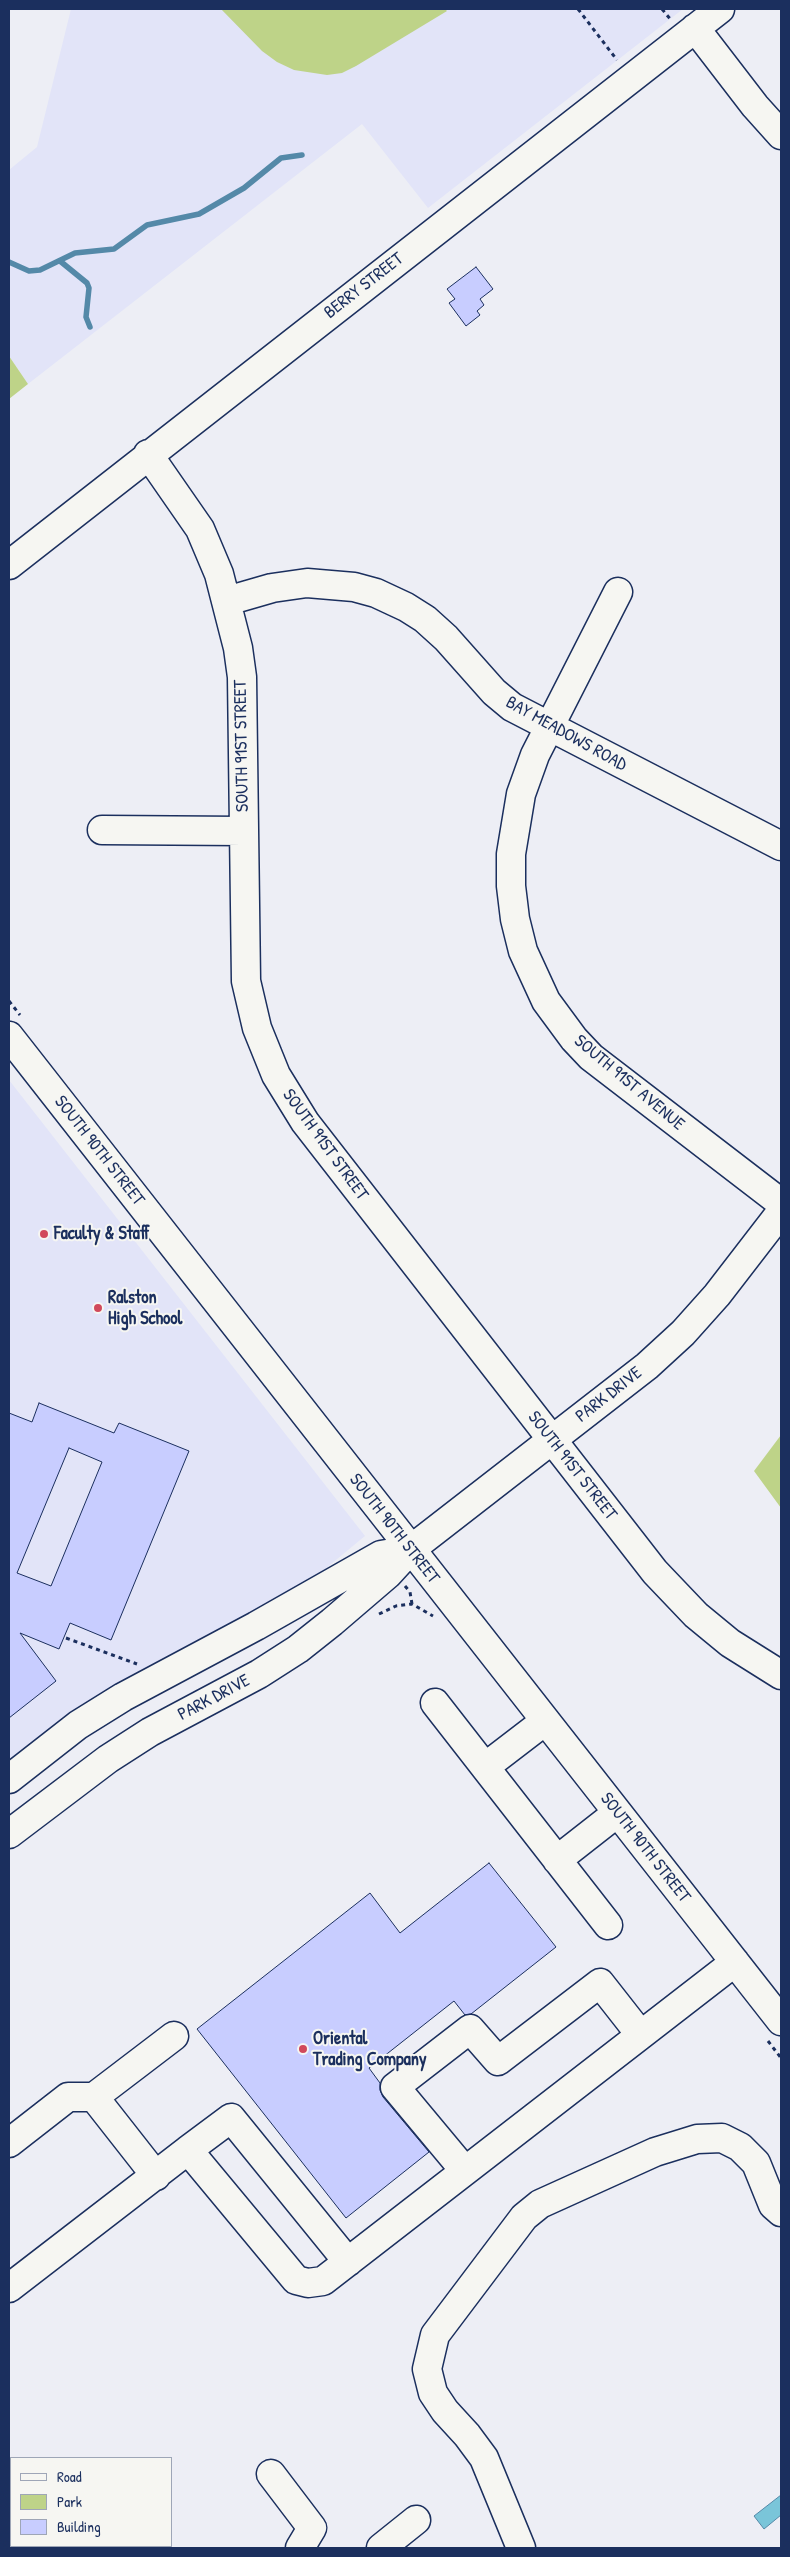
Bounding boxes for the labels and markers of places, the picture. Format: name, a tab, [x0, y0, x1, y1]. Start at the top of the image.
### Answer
place label: Faculty & Staff	[54, 1223, 149, 1245]
marker: Faculty & Staff	[38, 1228, 50, 1240]
place label: Ralston High School	[108, 1287, 182, 1330]
marker: Ralston High School	[92, 1302, 104, 1314]
place label: Oriental Trading Company	[313, 2028, 427, 2070]
marker: Oriental Trading Company	[297, 2043, 309, 2055]

